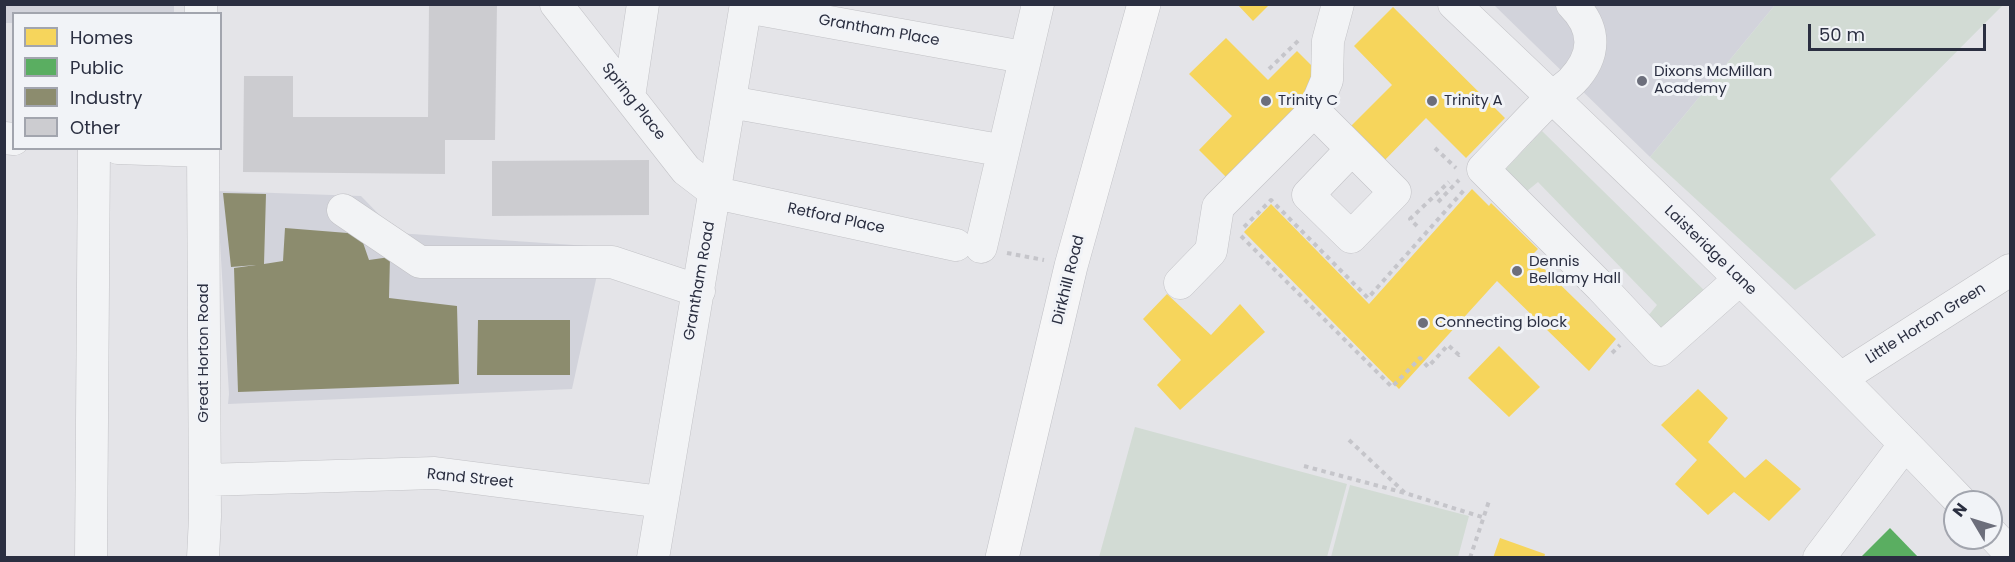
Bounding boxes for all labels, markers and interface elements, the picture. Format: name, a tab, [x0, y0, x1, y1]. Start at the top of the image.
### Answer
street label: Grantham Place	[817, 11, 941, 51]
legend	[12, 12, 222, 150]
scale bar	[1811, 12, 1990, 50]
text: 50 m	[1819, 22, 1865, 47]
text: Homes	[70, 25, 133, 50]
text: Public	[70, 55, 124, 80]
street label: Spring Place	[597, 60, 669, 144]
place label: Dixons McMillan Academy	[1654, 63, 1772, 98]
marker: Dixons McMillan Academy	[1635, 74, 1649, 88]
text: Industry	[70, 85, 142, 110]
place label: Trinity C	[1278, 92, 1338, 110]
place label: Trinity A	[1444, 92, 1503, 110]
marker: Trinity C	[1259, 94, 1273, 108]
marker: Trinity A	[1425, 94, 1439, 108]
text: Other	[70, 115, 120, 140]
street label: Retford Place	[786, 200, 886, 238]
street label: Laisteridge Lane	[1660, 202, 1760, 300]
street label: Grantham Road	[681, 220, 719, 342]
street label: Dirkhill Road	[1049, 234, 1089, 326]
place label: Dennis Bellamy Hall	[1529, 253, 1621, 288]
marker: Dennis Bellamy Hall	[1510, 264, 1524, 278]
street label: Little Horton Green	[1863, 280, 1989, 368]
street label: Great Horton Road	[195, 283, 213, 423]
place label: Connecting block	[1435, 314, 1567, 332]
marker: Connecting block	[1416, 316, 1430, 330]
street label: Rand Street	[426, 466, 514, 492]
north arrow	[1943, 490, 2003, 550]
text: N	[1947, 498, 1973, 522]

